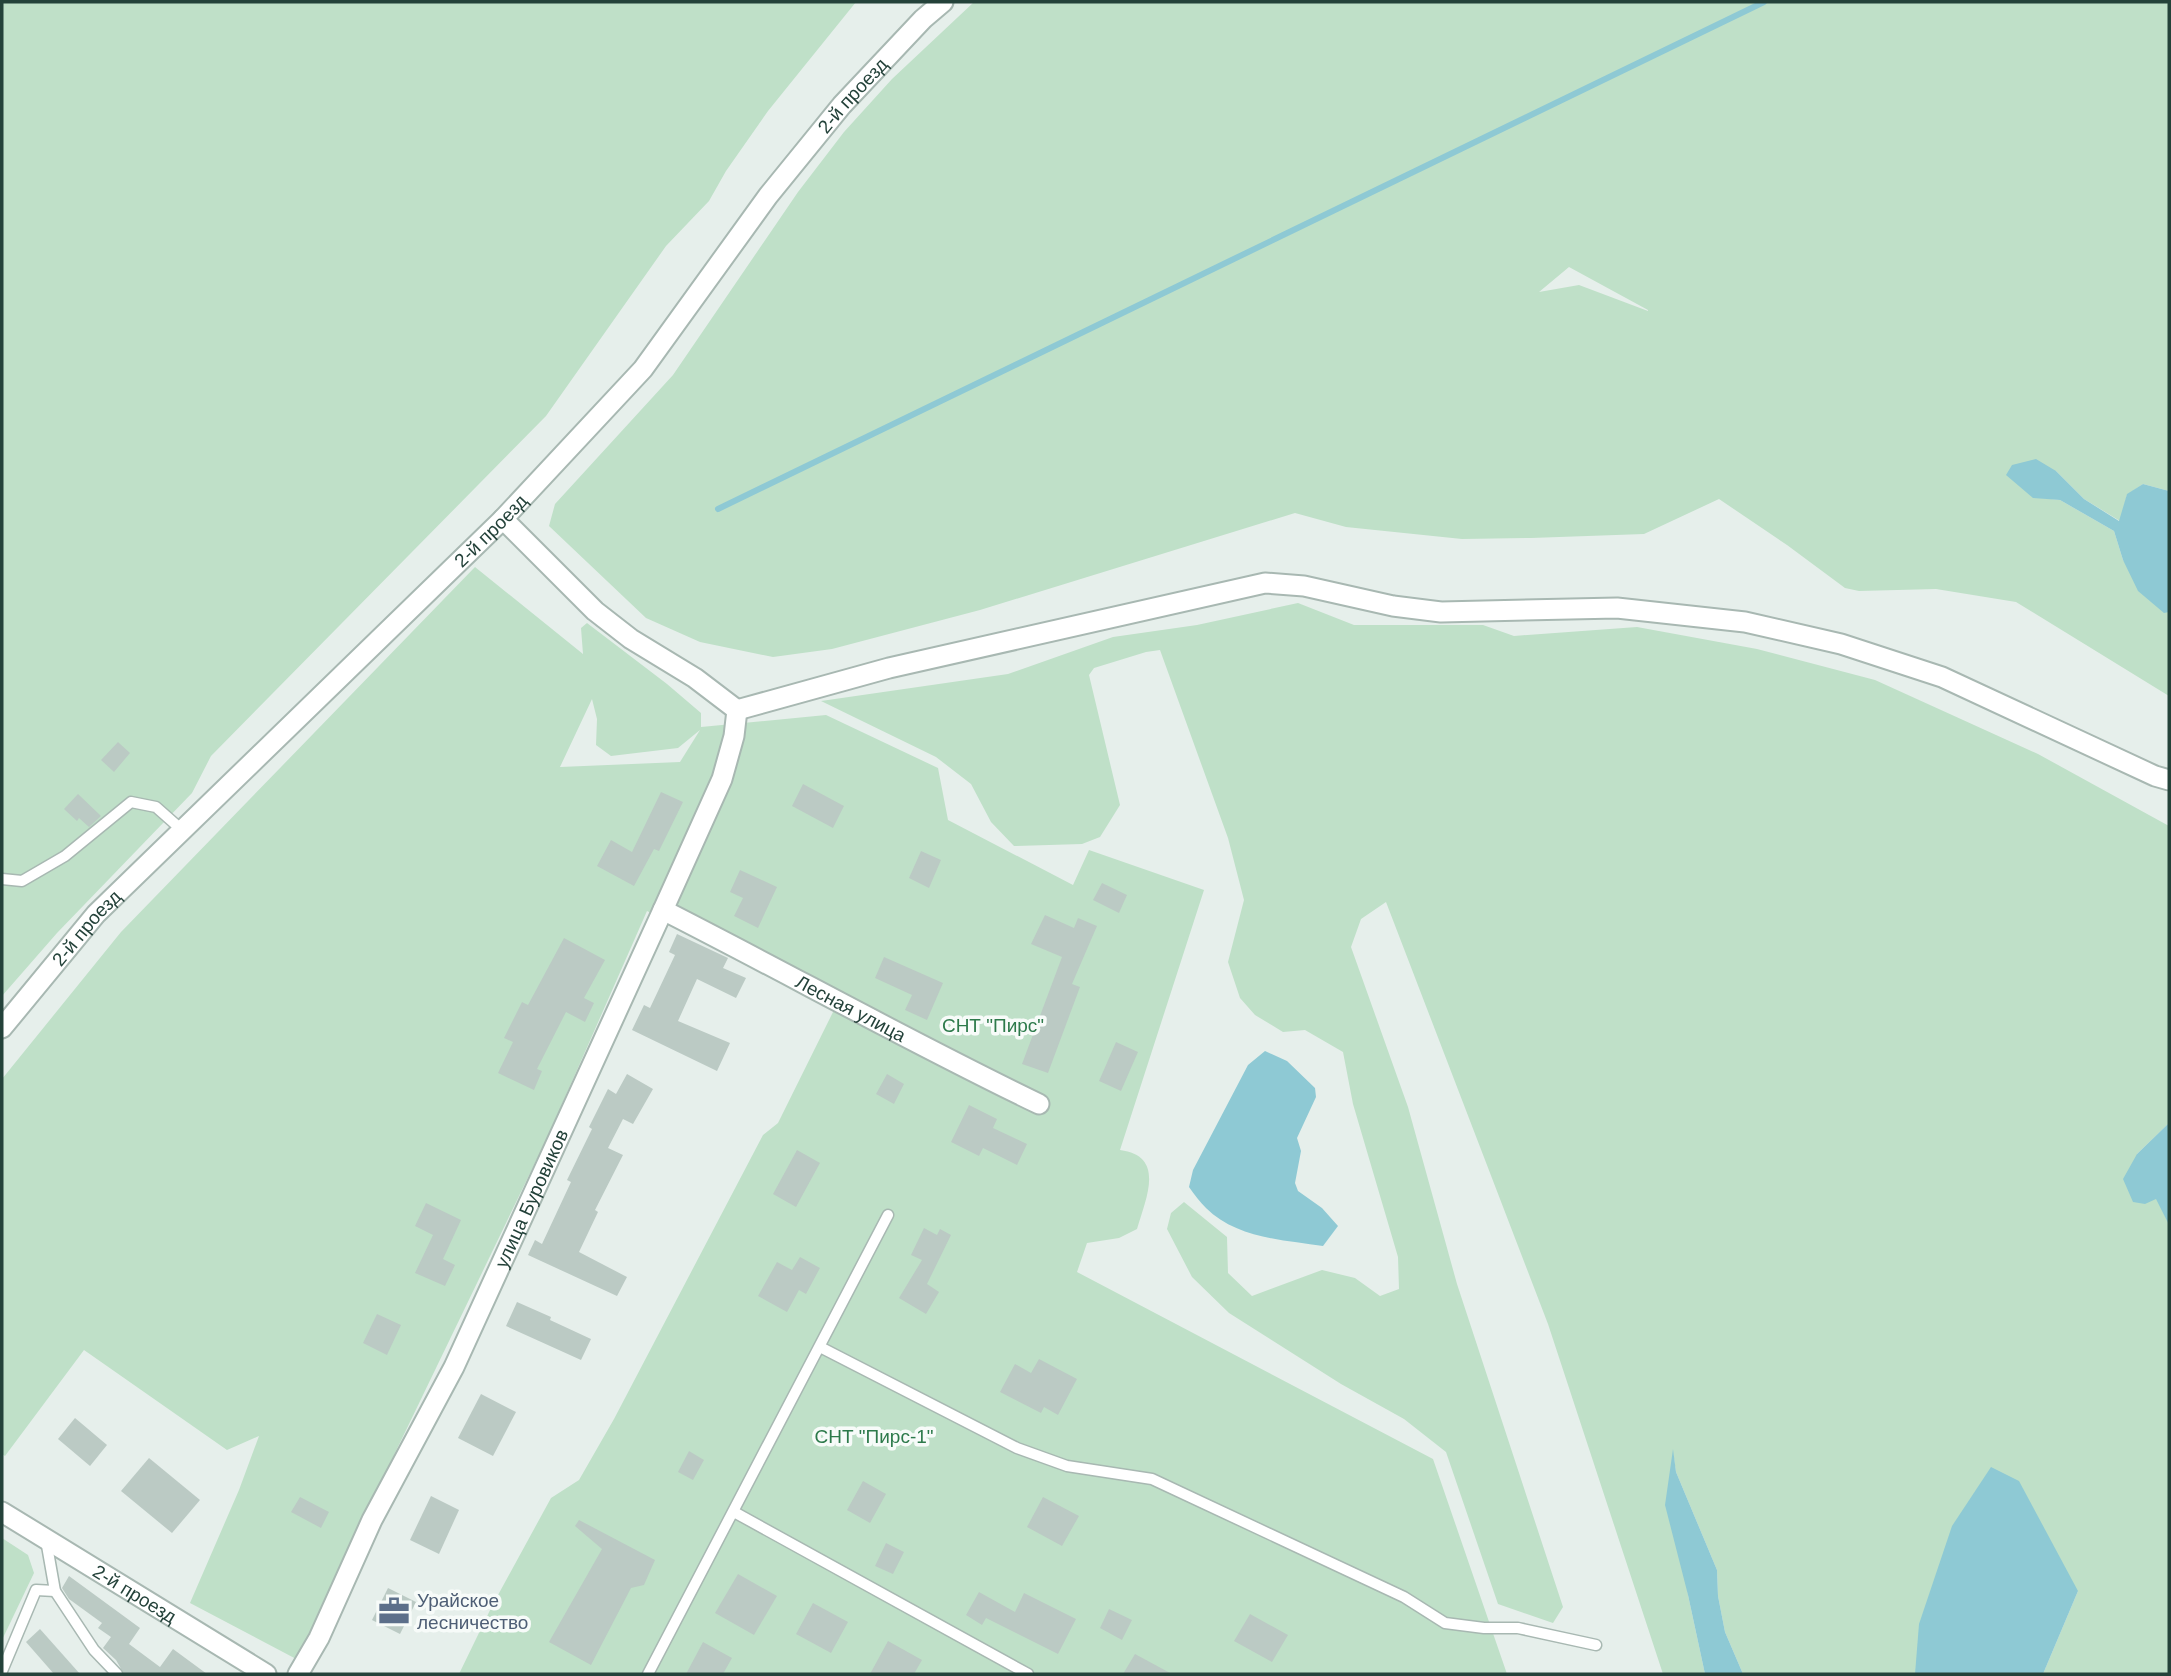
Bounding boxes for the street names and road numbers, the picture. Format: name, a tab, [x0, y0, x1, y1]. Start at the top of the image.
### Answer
street label: 2-й проезд	[814, 54, 892, 137]
street label: 2-й проезд	[450, 490, 532, 571]
street label: 2-й проезд	[48, 886, 125, 970]
street label: Лесная улица	[792, 971, 910, 1046]
street label: улица Буровиков	[491, 1126, 572, 1271]
street label: 2-й проезд	[89, 1561, 180, 1627]

